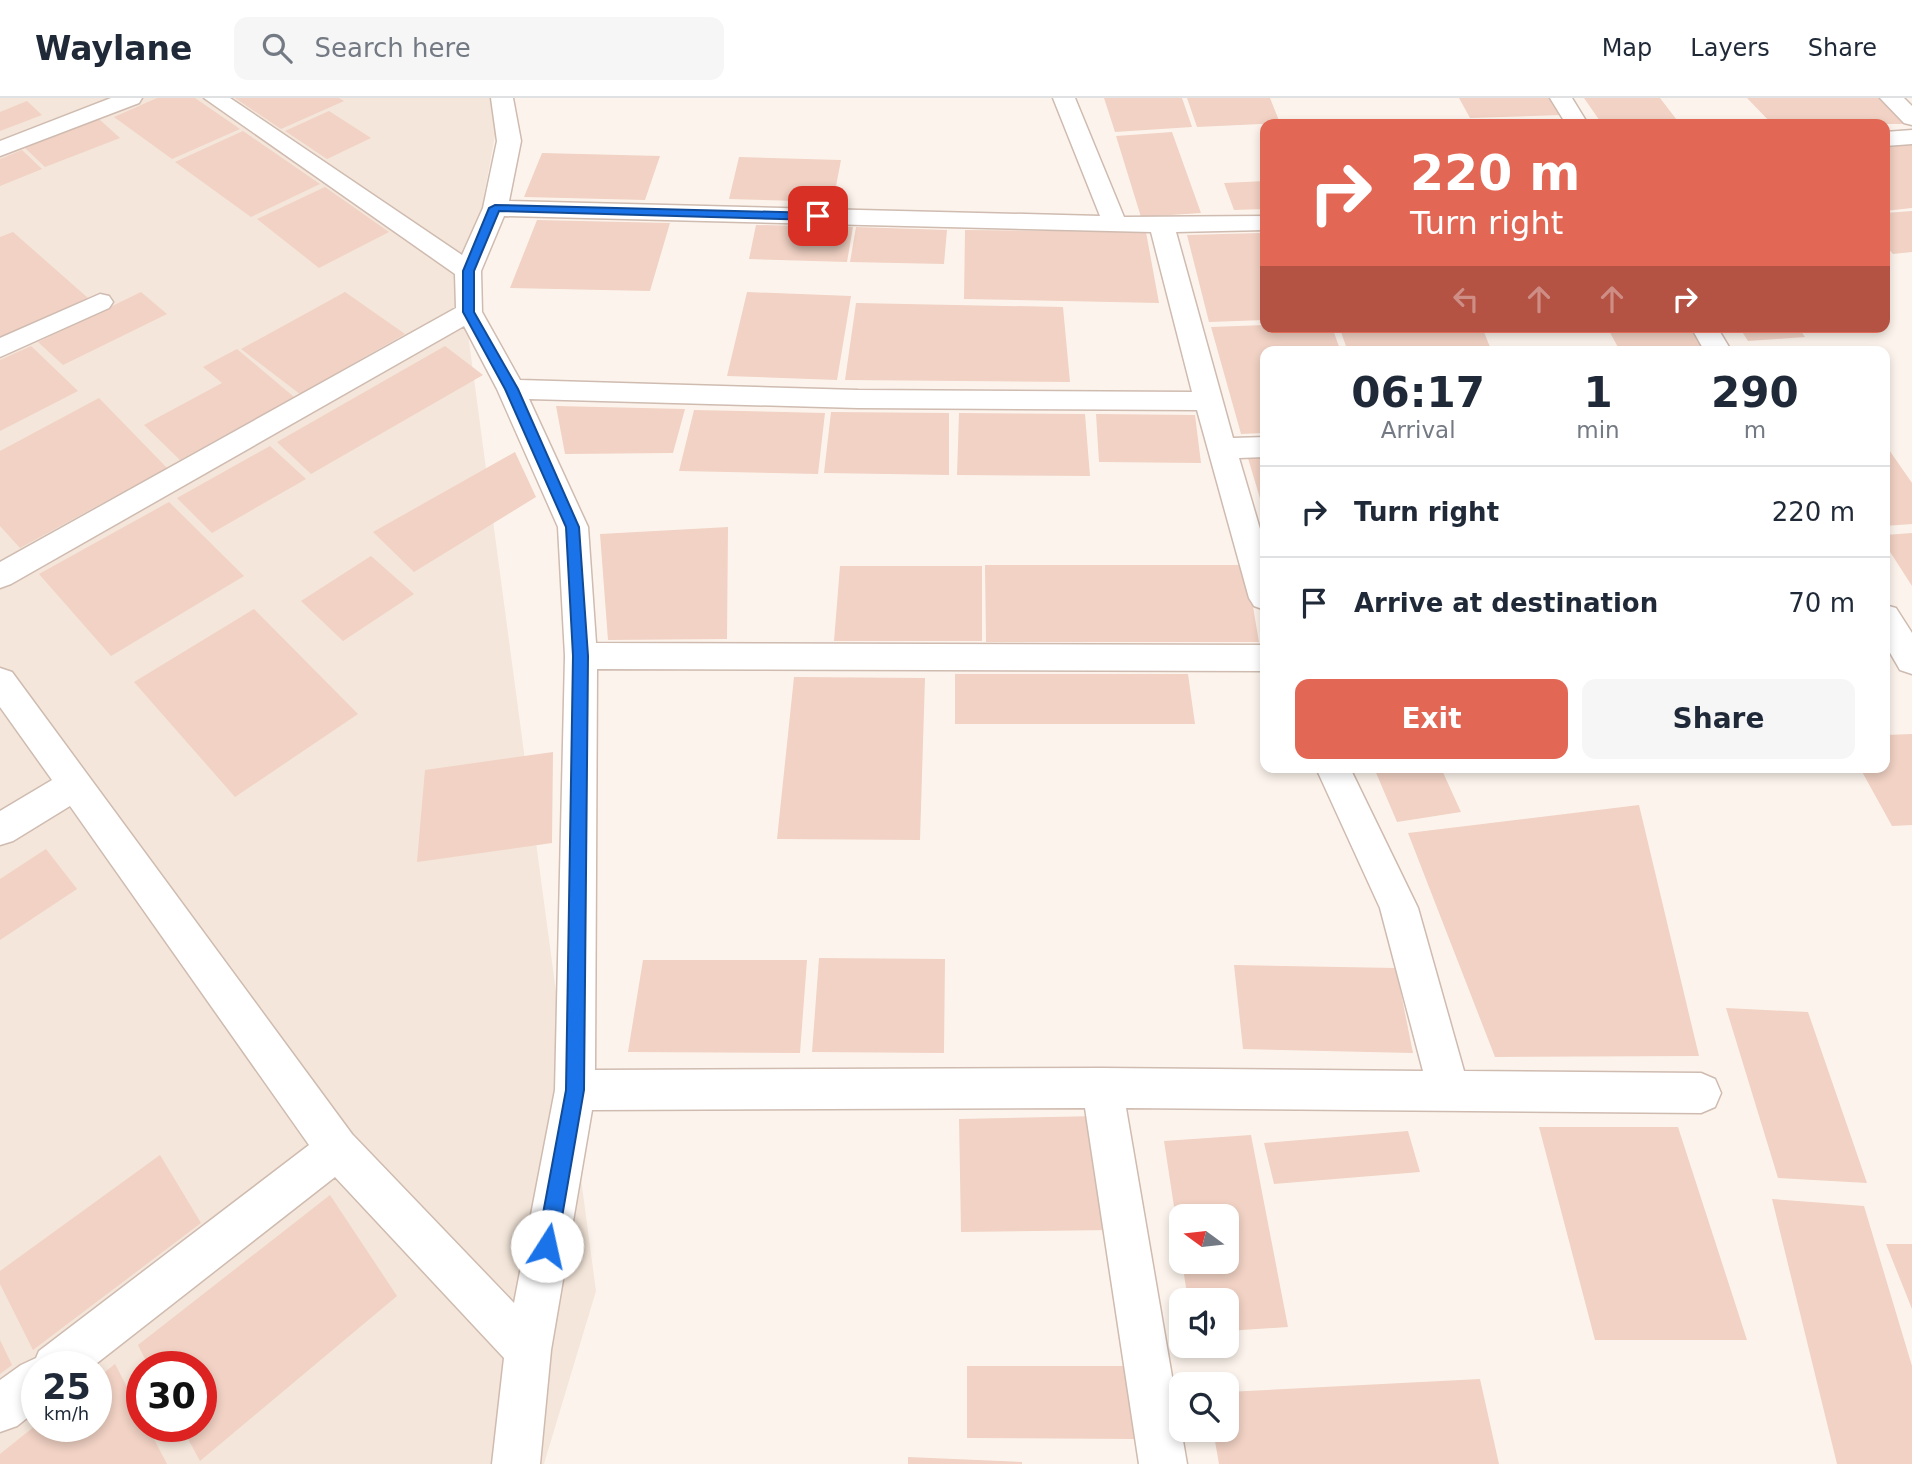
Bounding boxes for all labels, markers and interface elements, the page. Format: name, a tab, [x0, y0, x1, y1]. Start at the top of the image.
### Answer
search box	[234, 17, 724, 80]
text: Waylane	[35, 29, 192, 68]
icon: search	[258, 29, 296, 67]
text: Search here	[314, 33, 471, 63]
text: Map	[1602, 34, 1652, 62]
text: Layers	[1690, 34, 1770, 62]
text: Share	[1808, 34, 1877, 62]
text: 220 m	[1410, 145, 1580, 202]
icon: right	[1295, 147, 1386, 238]
pin	[788, 186, 848, 246]
icon: arrive	[799, 197, 837, 235]
text: Turn right	[1410, 204, 1563, 242]
icon: left	[1447, 280, 1485, 318]
icon: ahead	[1520, 280, 1558, 318]
icon: ahead	[1593, 280, 1631, 318]
icon: right	[1666, 280, 1704, 318]
text: 06:17	[1351, 368, 1485, 417]
text: 1	[1583, 368, 1613, 417]
text: 290	[1711, 368, 1799, 417]
text: Arrival	[1381, 417, 1456, 443]
text: min	[1576, 417, 1620, 443]
text: m	[1744, 417, 1766, 443]
icon: right	[1295, 493, 1333, 531]
text: Turn right	[1354, 497, 1499, 527]
text: 220 m	[1772, 497, 1855, 527]
icon: arrive	[1295, 584, 1333, 622]
text: Arrive at destination	[1354, 588, 1658, 618]
text: 70 m	[1788, 588, 1855, 618]
button: Exit	[1295, 679, 1568, 759]
button: Share	[1582, 679, 1855, 759]
north arrow	[1169, 1204, 1239, 1274]
map controls	[1169, 1204, 1239, 1442]
position arrow	[510, 1209, 584, 1283]
button: sound	[1169, 1288, 1239, 1358]
speed limit sign: 30	[126, 1351, 217, 1442]
text: 25	[42, 1367, 91, 1407]
button: search	[1169, 1372, 1239, 1442]
text: km/h	[44, 1403, 89, 1424]

